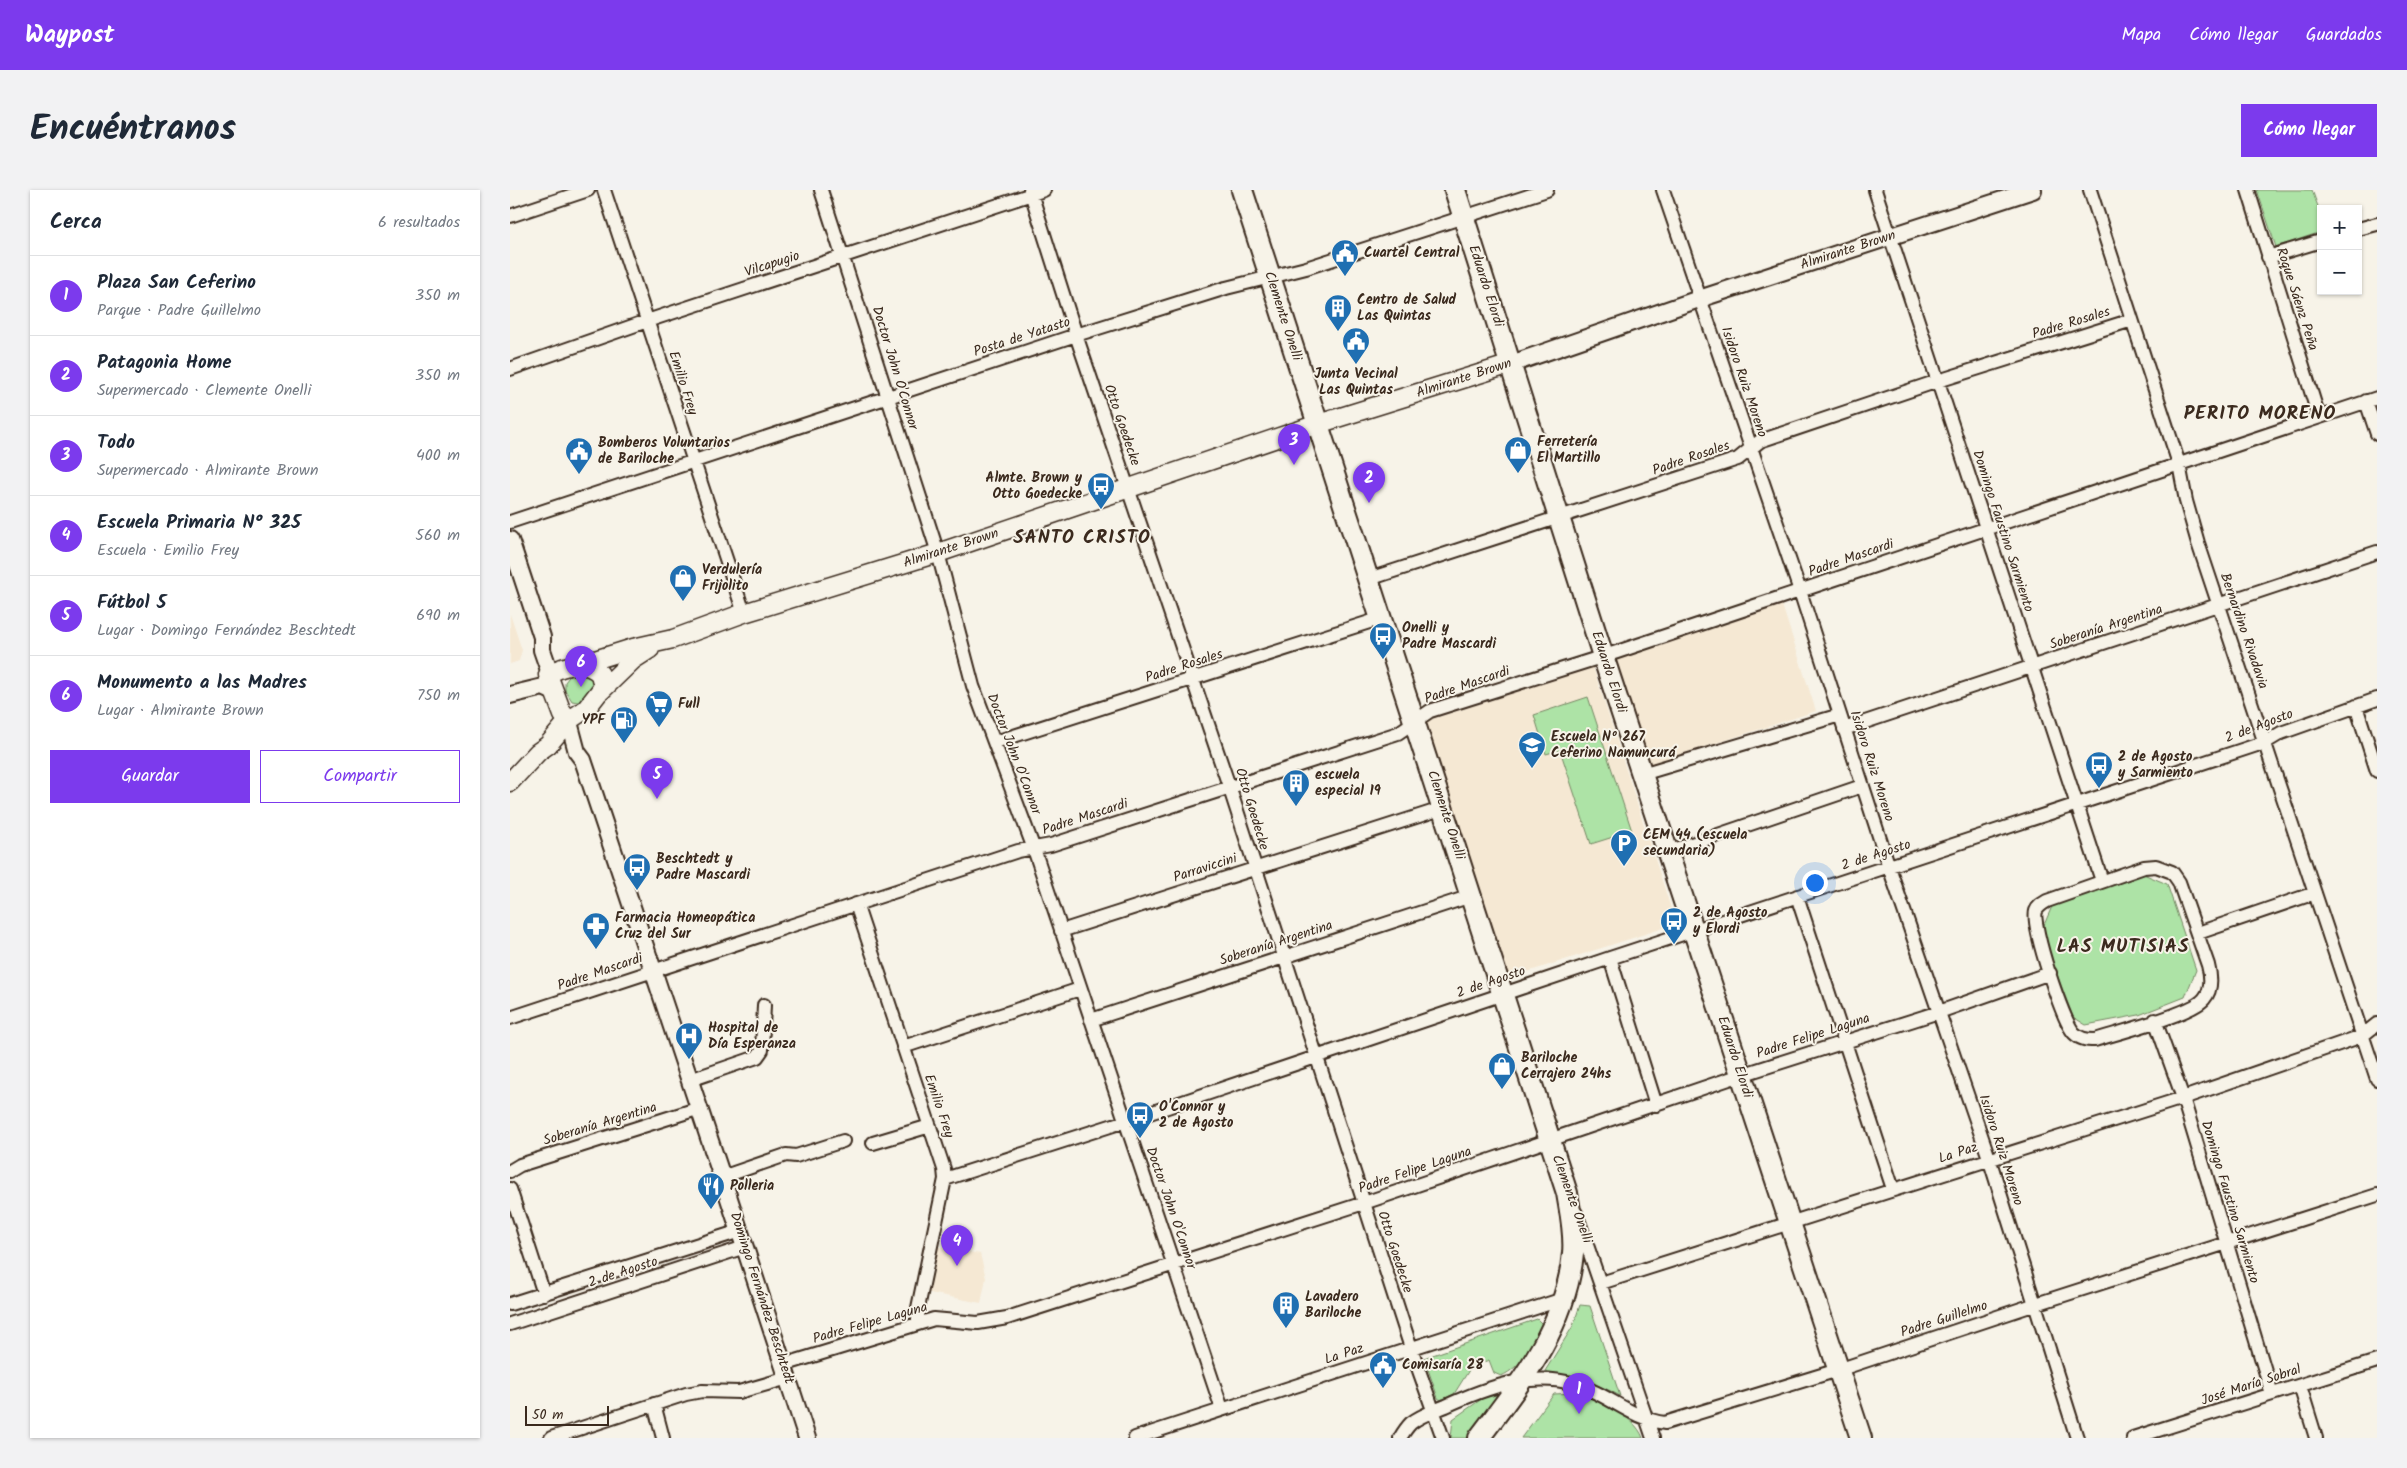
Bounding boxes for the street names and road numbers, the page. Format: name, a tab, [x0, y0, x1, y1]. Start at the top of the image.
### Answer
street label: Almirante Brown	[1797, 224, 1899, 276]
street label: Eduardo Elordi	[1462, 242, 1510, 330]
street label: Vilcapugio	[742, 245, 802, 283]
street label: Roque Sáenz Peña	[2270, 245, 2324, 353]
street label: Clemente Onelli	[1258, 268, 1308, 364]
street label: Padre Rosales	[2029, 301, 2113, 345]
street label: Doctor John O'Connor	[866, 303, 925, 434]
street label: Posta de Yatasto	[971, 311, 1073, 363]
street label: Isidoro Ruiz Moreno	[1715, 324, 1773, 440]
street label: Emilio Frey	[662, 348, 704, 418]
street label: Almirante Brown	[1413, 352, 1515, 404]
street label: Otto Goedecke	[1098, 381, 1146, 469]
street label: Padre Rosales	[1649, 434, 1733, 481]
street label: Domingo Faustino Sarmiento	[1966, 447, 2040, 615]
street label: Almirante Brown	[900, 522, 1002, 574]
street label: Padre Mascardi	[1805, 533, 1897, 583]
street label: Bernardino Rivadavia	[2214, 570, 2274, 692]
street label: Soberanía Argentina	[2047, 598, 2165, 656]
street label: Eduardo Elordi	[1585, 628, 1633, 716]
street label: Padre Rosales	[1142, 643, 1226, 689]
street label: Padre Mascardi	[1421, 660, 1513, 710]
street label: Doctor John O'Connor	[981, 690, 1048, 819]
street label: 2 de Agosto	[2222, 703, 2296, 749]
street label: Isidoro Ruiz Moreno	[1844, 708, 1900, 824]
street label: Otto Goedecke	[1229, 765, 1275, 854]
street label: Clemente Onelli	[1421, 767, 1471, 863]
street label: Padre Mascardi	[1039, 793, 1131, 841]
street label: 2 de Agosto	[1838, 833, 1914, 877]
street label: Parraviccini	[1170, 847, 1240, 889]
street label: Soberanía Argentina	[1217, 914, 1335, 972]
street label: Padre Mascardi	[554, 947, 646, 997]
street label: 2 de Agosto	[1453, 960, 1529, 1004]
street label: Padre Felipe Laguna	[1753, 1007, 1873, 1065]
street label: Eduardo Elordi	[1711, 1013, 1759, 1101]
street label: Emilio Frey	[918, 1071, 960, 1141]
street label: Isidoro Ruiz Moreno	[1973, 1092, 2029, 1208]
street label: Soberanía Argentina	[540, 1096, 660, 1152]
street label: Domingo Faustino Sarmiento	[2195, 1118, 2265, 1286]
street label: La Paz	[1936, 1136, 1980, 1170]
street label: Padre Felipe Laguna	[1355, 1140, 1475, 1200]
street label: Doctor John O'Connor	[1140, 1144, 1203, 1274]
street label: Clemente Onelli	[1546, 1152, 1598, 1247]
street label: Otto Goedecke	[1371, 1208, 1419, 1296]
street label: Domingo Fernández Beschtedt	[724, 1209, 800, 1387]
street label: 2 de Agosto	[585, 1250, 661, 1294]
street label: Padre Guillelmo	[1898, 1295, 1990, 1343]
street label: Padre Felipe Laguna	[810, 1296, 930, 1350]
street label: La Paz	[1322, 1337, 1366, 1371]
street label: José María Sobral	[2198, 1358, 2304, 1412]

